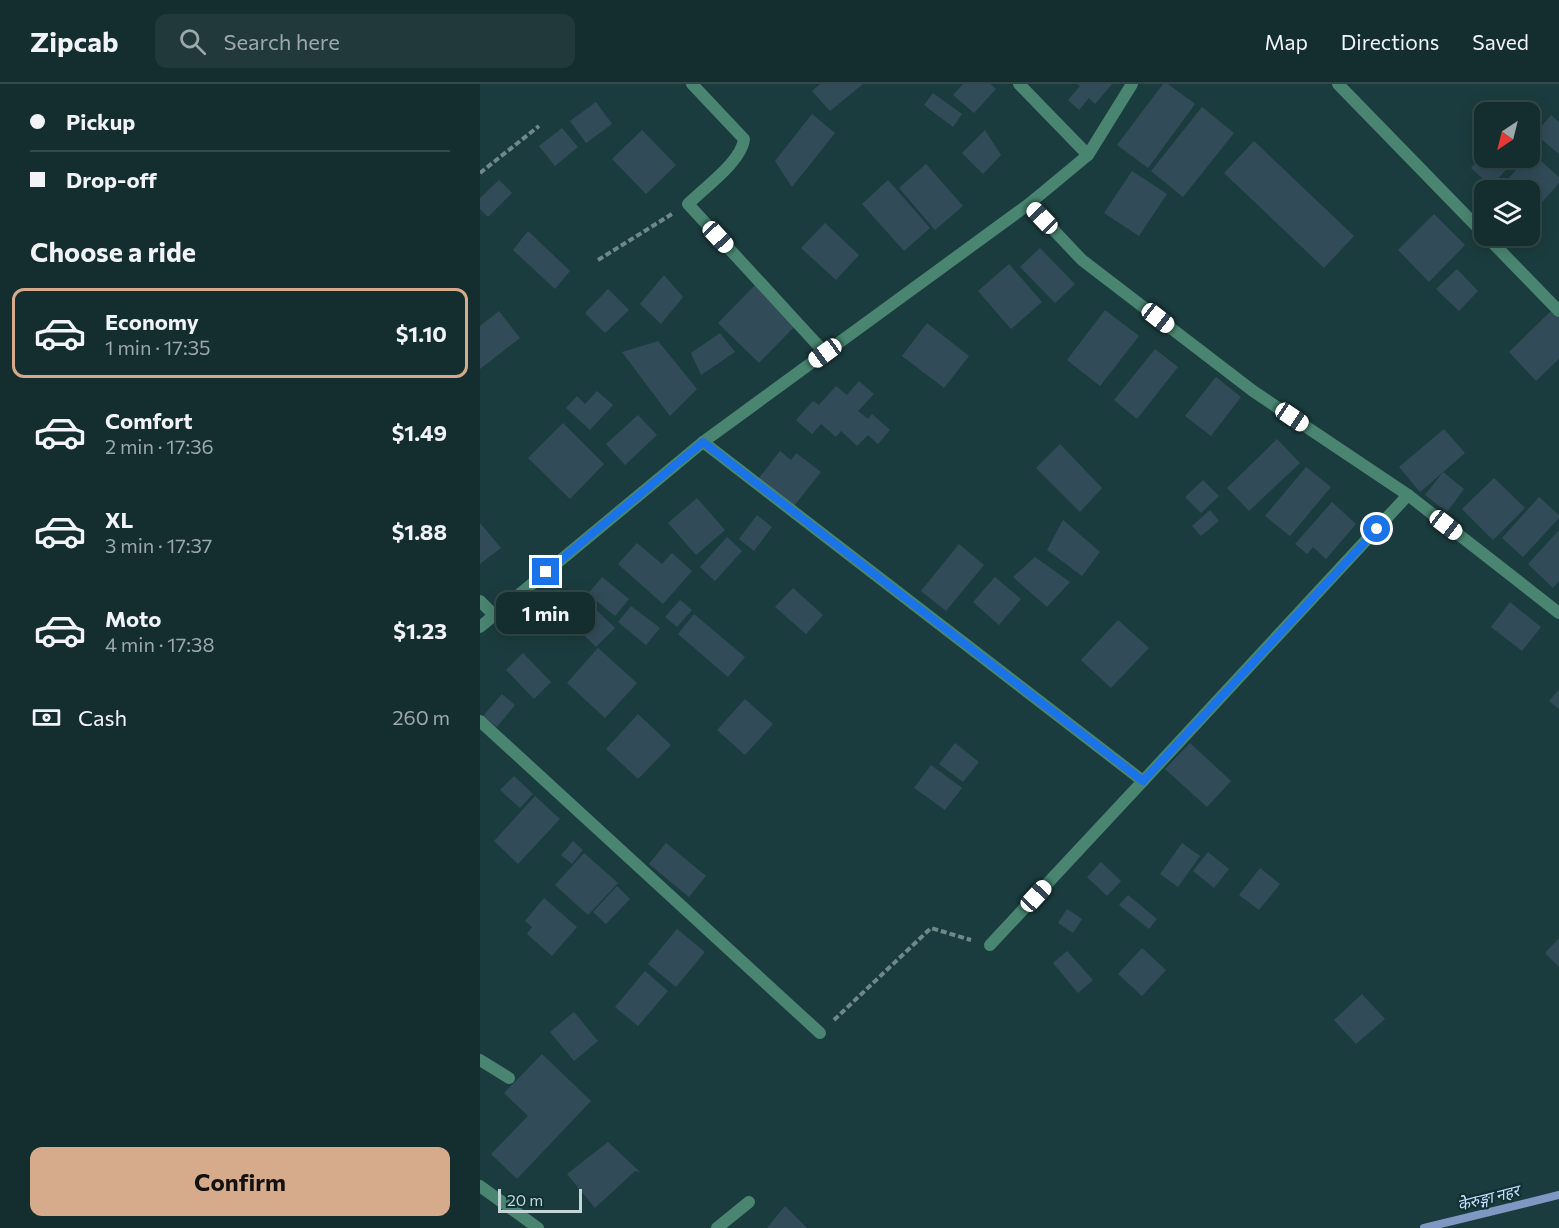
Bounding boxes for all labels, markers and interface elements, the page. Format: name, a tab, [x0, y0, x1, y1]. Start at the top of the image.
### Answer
search box	[155, 14, 575, 68]
text: Zipcab	[30, 24, 119, 58]
icon: search	[176, 25, 209, 58]
text: Search here	[224, 28, 340, 55]
text: Map	[1265, 29, 1308, 54]
text: Directions	[1341, 29, 1439, 54]
text: Saved	[1472, 29, 1529, 54]
north arrow	[1474, 102, 1540, 168]
map controls	[1474, 102, 1540, 246]
text: Pickup	[66, 108, 135, 135]
text: Drop-off	[66, 166, 157, 193]
button: layers	[1474, 180, 1540, 246]
car	[1023, 199, 1061, 237]
car	[699, 218, 737, 256]
text: Choose a ride	[30, 235, 196, 268]
car	[1138, 300, 1178, 336]
icon: car	[33, 306, 87, 360]
text: Economy	[105, 308, 199, 335]
text: $1.10	[396, 320, 447, 347]
text: 1 min · 17:35	[105, 335, 211, 359]
car	[805, 335, 845, 371]
car	[1272, 399, 1312, 435]
icon: car	[33, 405, 87, 459]
text: Comfort	[105, 407, 193, 434]
text: $1.49	[392, 419, 447, 446]
text: 2 min · 17:36	[105, 434, 214, 458]
icon: car	[33, 504, 87, 558]
text: XL	[105, 506, 133, 533]
car	[1426, 507, 1466, 543]
route start	[1363, 515, 1390, 542]
text: $1.88	[392, 518, 447, 545]
text: 3 min · 17:37	[105, 533, 212, 557]
route end	[532, 558, 559, 585]
callout: 1 min	[496, 593, 596, 635]
text: 1 min	[522, 601, 569, 625]
icon: car	[33, 603, 87, 657]
text: Moto	[105, 605, 161, 632]
text: $1.23	[393, 617, 447, 644]
text: 4 min · 17:38	[105, 632, 215, 656]
icon: cash	[30, 701, 63, 734]
text: Cash	[78, 704, 127, 731]
text: 260 m	[392, 705, 450, 729]
car	[1017, 877, 1055, 915]
button: Confirm	[30, 1147, 450, 1216]
water label: केेरुङ्गा नहर	[1455, 1179, 1524, 1214]
scale bar	[498, 1186, 582, 1214]
text: 20 m	[507, 1190, 543, 1209]

